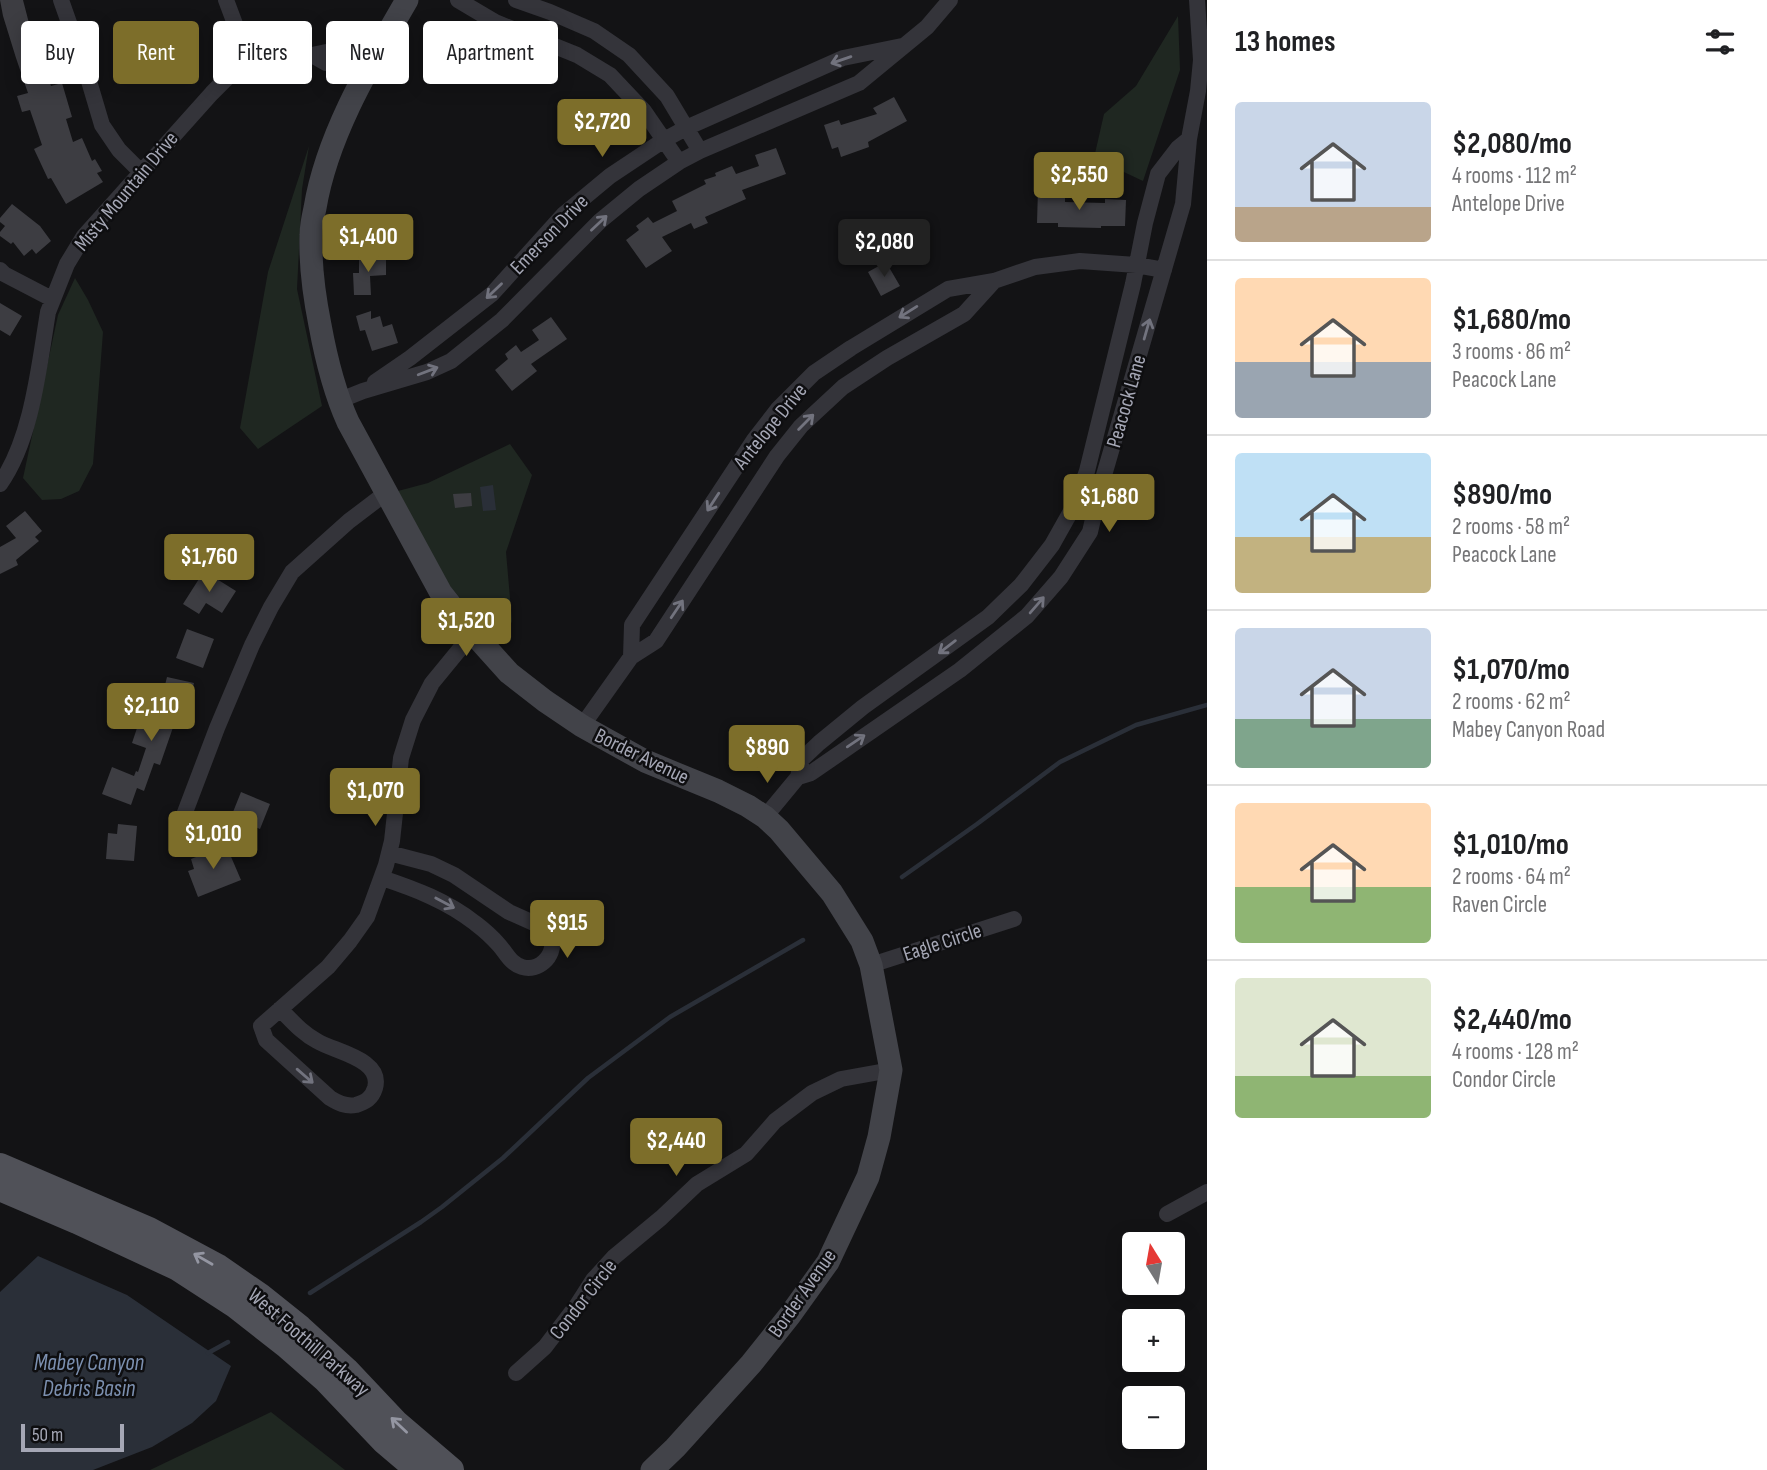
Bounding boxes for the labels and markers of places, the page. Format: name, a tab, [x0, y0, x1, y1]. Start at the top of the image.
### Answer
pin: $2,720	[545, 100, 659, 159]
pin: $2,550	[1022, 152, 1136, 212]
pin: $1,400	[311, 215, 425, 274]
pin: $2,080	[827, 219, 941, 279]
pin: $1,680	[1052, 475, 1166, 534]
pin: $1,760	[152, 534, 266, 594]
pin: $1,520	[409, 598, 523, 658]
pin: $2,110	[94, 684, 208, 743]
pin: $890	[726, 726, 808, 785]
pin: $1,070	[318, 768, 432, 828]
pin: $1,010	[156, 812, 270, 871]
pin: $915	[526, 900, 608, 960]
pin: $2,440	[619, 1118, 733, 1178]

